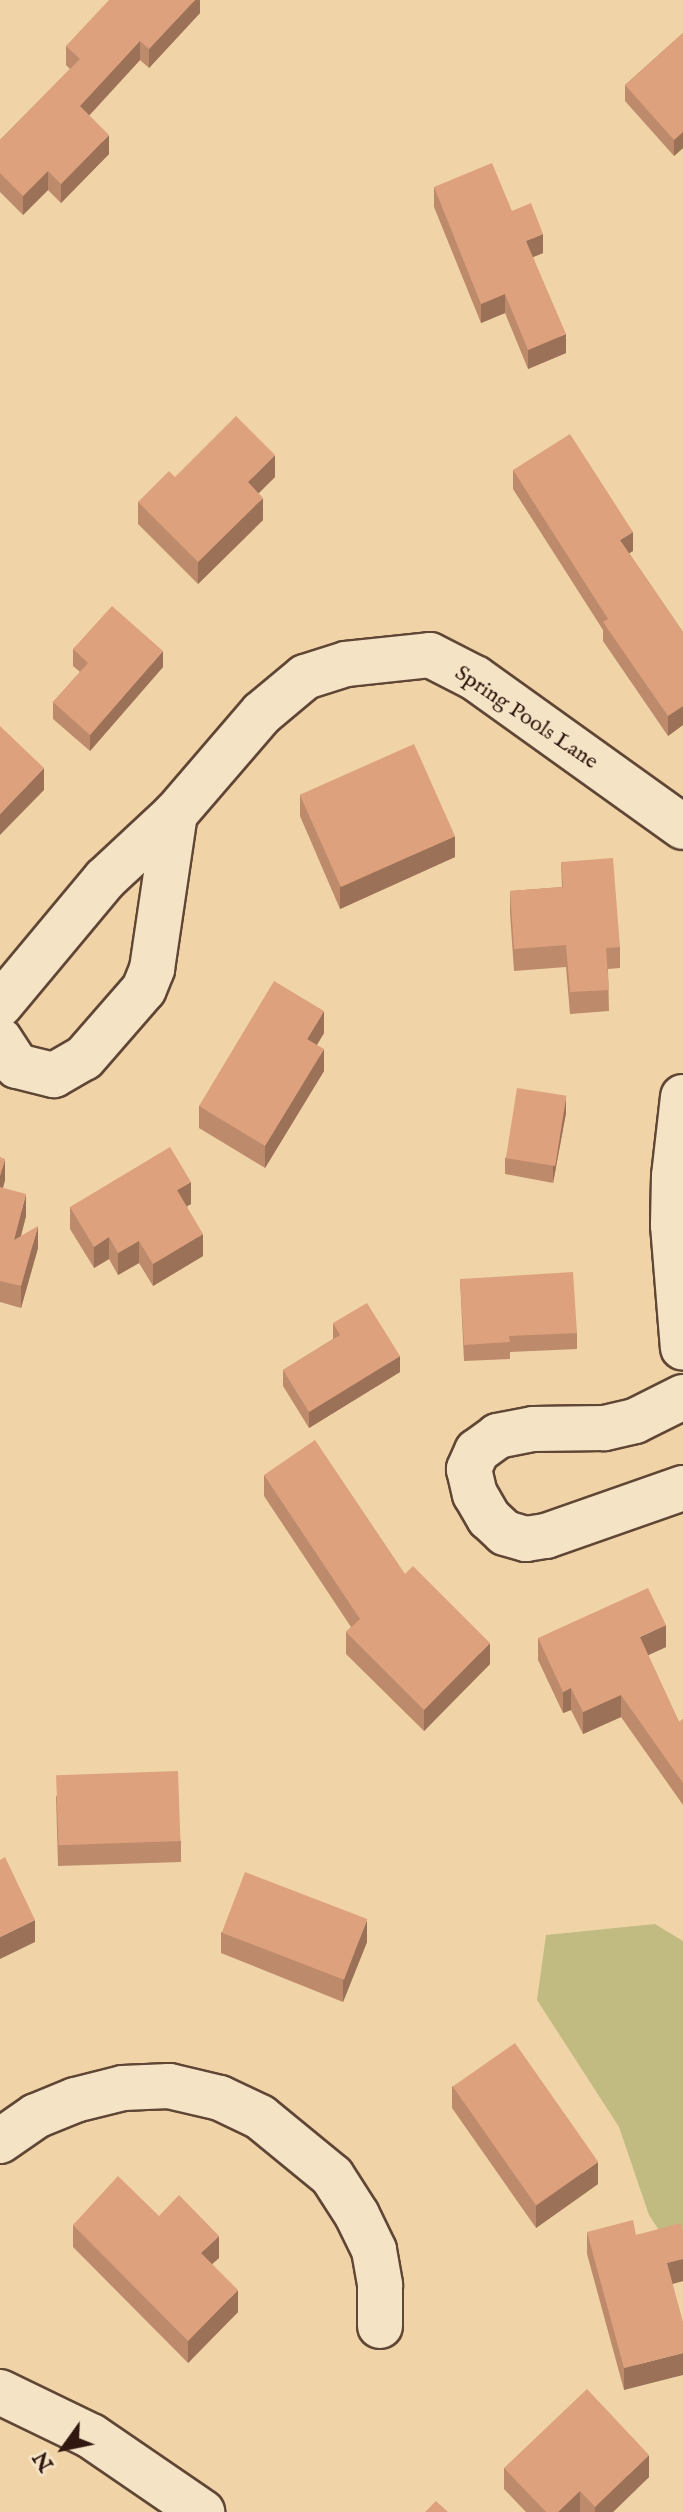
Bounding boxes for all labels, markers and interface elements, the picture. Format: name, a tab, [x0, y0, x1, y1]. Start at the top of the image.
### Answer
street label: Spring Pools Lane	[449, 660, 603, 776]
north arrow	[24, 2408, 104, 2488]
text: N	[27, 2445, 61, 2477]

